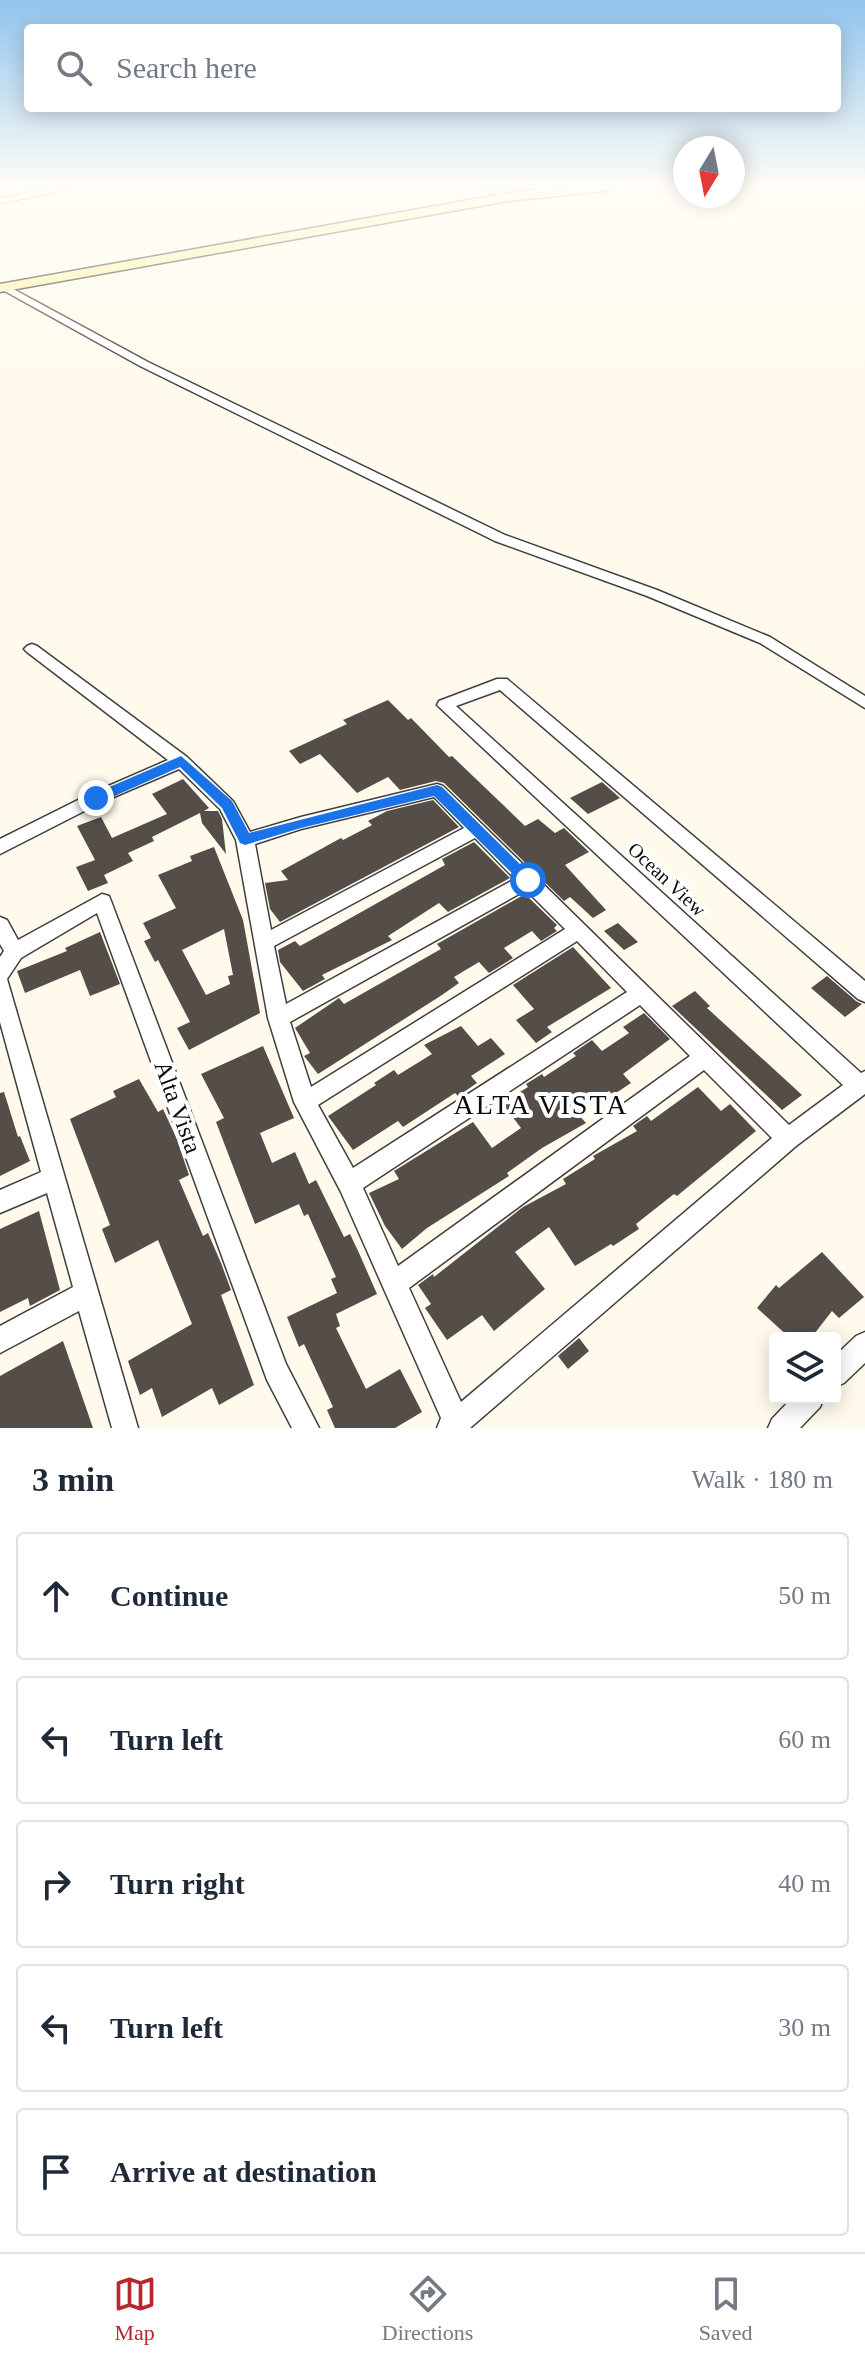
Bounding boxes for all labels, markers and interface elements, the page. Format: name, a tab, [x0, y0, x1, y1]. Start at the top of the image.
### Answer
search box	[24, 24, 841, 112]
icon: search	[52, 46, 96, 90]
text: Search here	[116, 51, 257, 84]
north arrow	[673, 136, 745, 208]
route end	[78, 780, 114, 816]
street label: Ocean View	[624, 838, 711, 921]
route start	[510, 862, 546, 898]
street label: Alta Vista	[149, 1057, 207, 1157]
district label: ALTA VISTA	[454, 1089, 628, 1120]
map controls	[769, 1332, 841, 1404]
button: layers	[769, 1332, 841, 1404]
text: 3 min	[32, 1461, 114, 1498]
text: Walk · 180 m	[691, 1465, 833, 1494]
icon: ahead	[34, 1574, 78, 1618]
text: Continue	[110, 1579, 228, 1612]
text: 50 m	[778, 1581, 831, 1610]
icon: left	[34, 1718, 78, 1762]
text: Turn left	[110, 1723, 223, 1756]
text: 60 m	[778, 1725, 831, 1754]
icon: right	[34, 1862, 78, 1906]
text: Turn right	[110, 1867, 245, 1900]
text: 40 m	[778, 1869, 831, 1898]
icon: left	[34, 2006, 78, 2050]
text: Turn left	[110, 2011, 223, 2044]
text: 30 m	[778, 2013, 831, 2042]
icon: arrive	[34, 2150, 78, 2194]
text: Arrive at destination	[110, 2155, 377, 2188]
tab: Map	[113, 2272, 157, 2346]
tab: Directions	[382, 2272, 473, 2346]
tab: Saved	[699, 2272, 752, 2346]

